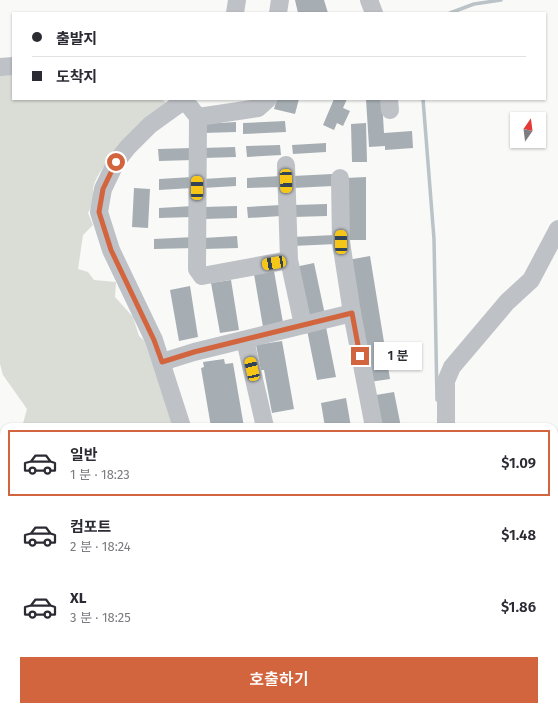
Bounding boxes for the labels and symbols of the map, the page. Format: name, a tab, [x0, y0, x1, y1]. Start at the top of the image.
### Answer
north arrow	[510, 112, 546, 148]
route start	[107, 153, 125, 171]
car	[280, 169, 292, 193]
car	[191, 176, 203, 200]
car	[335, 230, 347, 254]
car	[261, 255, 287, 271]
callout: 1 분	[374, 342, 422, 370]
route end	[351, 347, 369, 365]
car	[243, 356, 261, 382]

